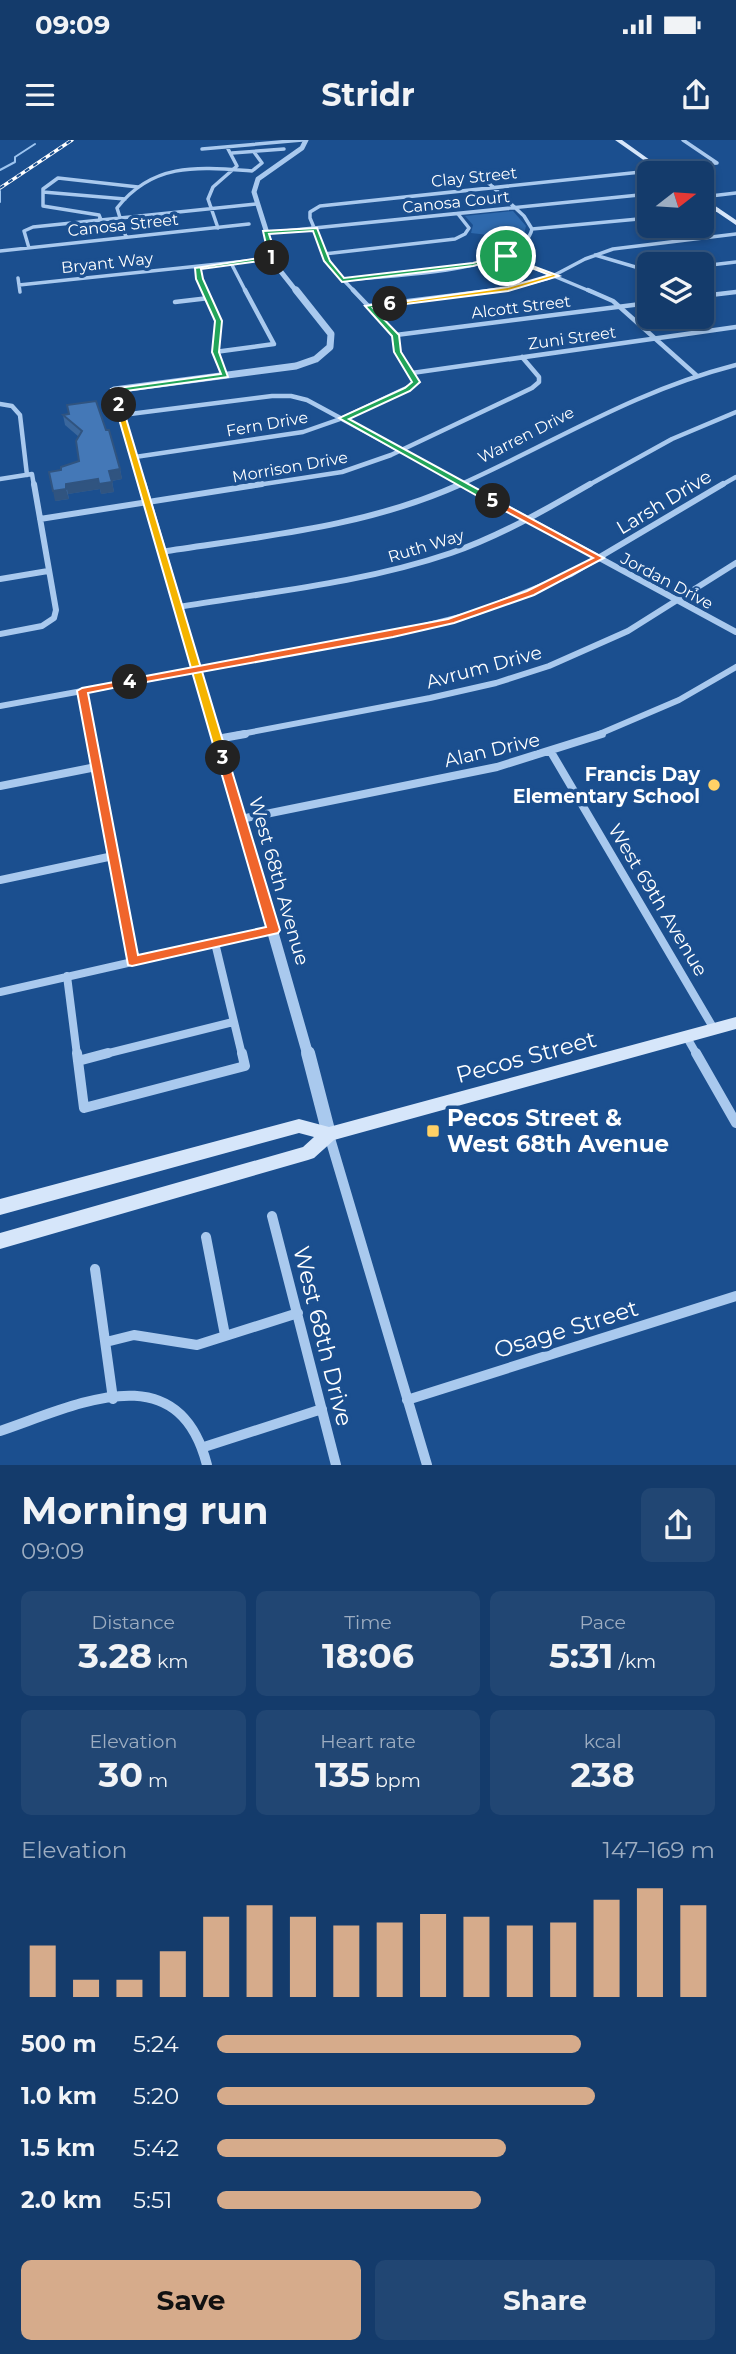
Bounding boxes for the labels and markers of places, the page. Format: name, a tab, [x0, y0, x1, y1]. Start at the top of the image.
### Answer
pin	[476, 226, 536, 286]
pin: 1	[254, 240, 290, 276]
pin: 6	[372, 286, 408, 322]
pin: 2	[102, 387, 136, 422]
pin: 5	[476, 484, 510, 518]
pin: 4	[113, 664, 148, 700]
pin: 3	[206, 740, 241, 776]
place label: Francis Day Elementary School	[513, 763, 701, 808]
marker: Francis Day Elementary School	[706, 777, 722, 793]
place label: Pecos Street & West 68th Avenue	[447, 1104, 669, 1158]
marker: Pecos Street & West 68th Avenue	[425, 1123, 441, 1139]

